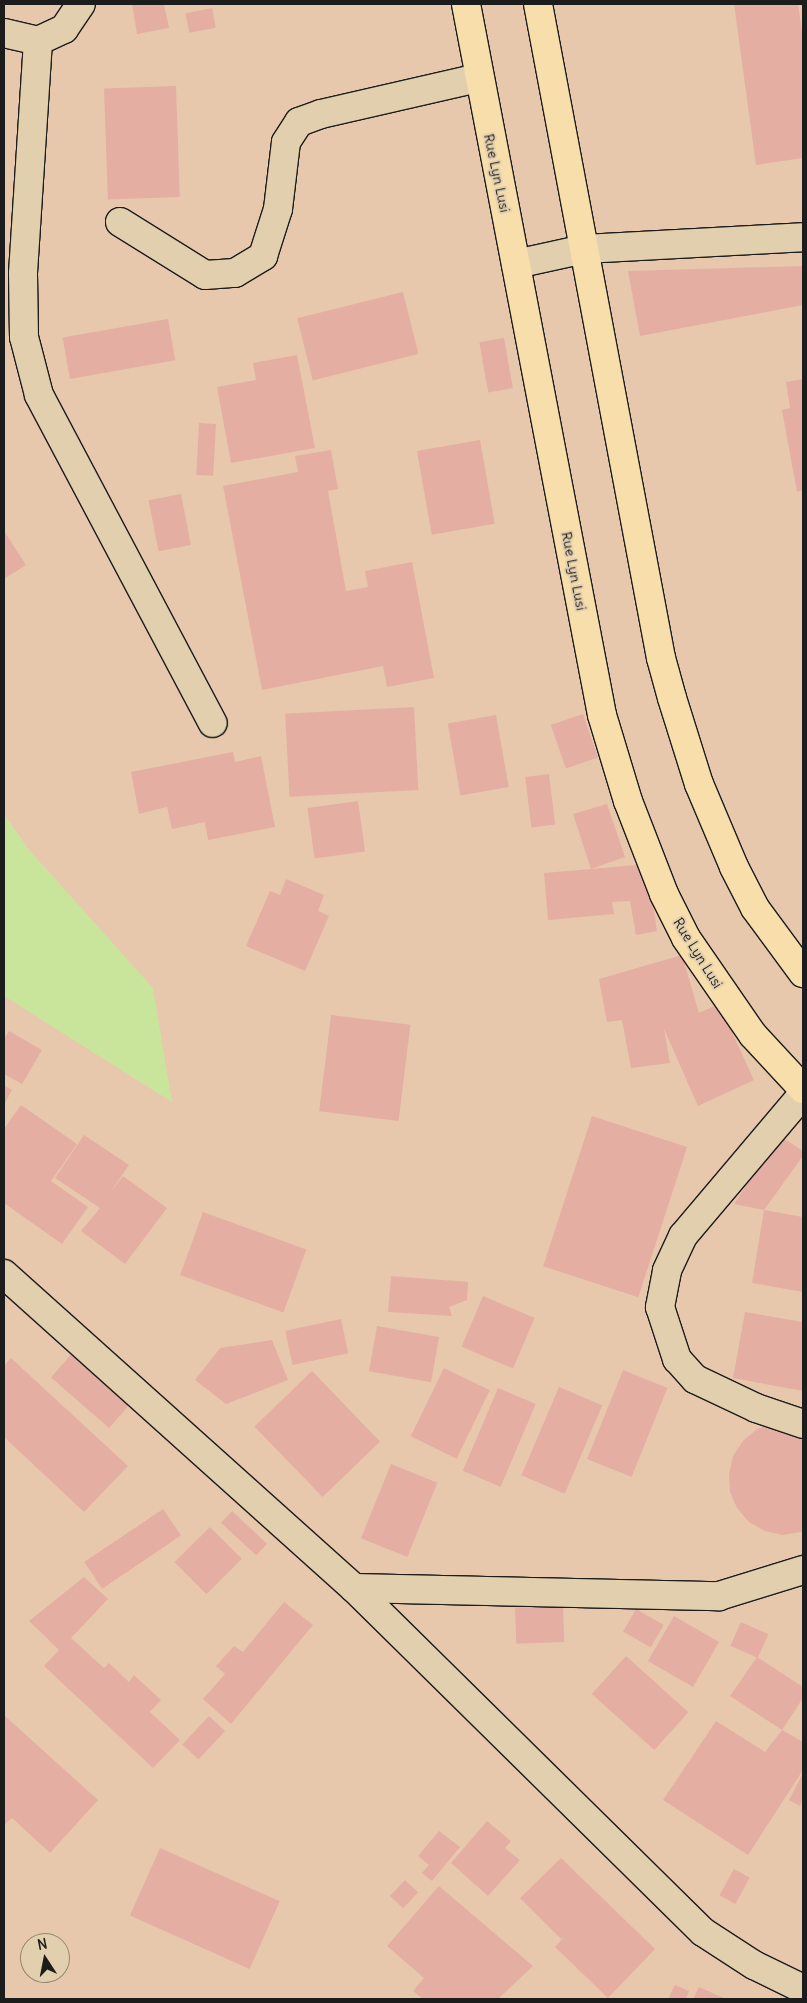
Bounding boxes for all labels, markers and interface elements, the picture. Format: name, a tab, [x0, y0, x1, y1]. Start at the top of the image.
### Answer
street label: Rue Lyn Lusi	[480, 132, 514, 214]
street label: Rue Lyn Lusi	[558, 530, 590, 612]
street label: Rue Lyn Lusi	[670, 915, 726, 991]
north arrow	[20, 1933, 70, 1983]
text: N	[36, 1934, 49, 1954]

